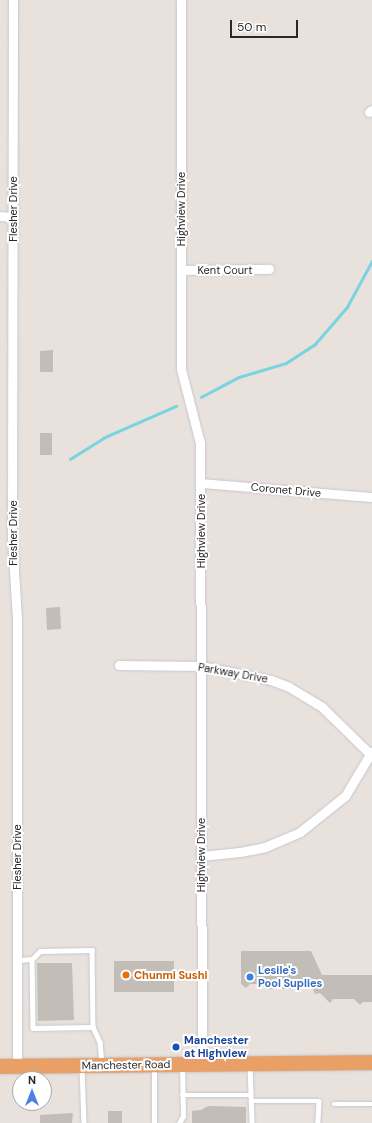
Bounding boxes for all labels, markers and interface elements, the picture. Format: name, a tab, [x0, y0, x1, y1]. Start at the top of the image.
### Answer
scale bar	[232, 12, 300, 38]
text: 50 m	[237, 19, 266, 35]
street label: Highview Drive	[174, 172, 188, 246]
street label: Flesher Drive	[6, 176, 20, 242]
street label: Kent Court	[198, 263, 252, 277]
street label: Coronet Drive	[250, 480, 322, 500]
street label: Highview Drive	[194, 494, 208, 568]
street label: Flesher Drive	[6, 500, 20, 566]
street label: Parkway Drive	[197, 660, 269, 686]
street label: Highview Drive	[194, 818, 208, 892]
street label: Flesher Drive	[10, 824, 24, 890]
place label: Lesile's Pool Suplies	[258, 964, 322, 990]
place label: Chunmi Sushi	[134, 968, 208, 982]
marker: Chunmi Sushi	[121, 970, 131, 980]
marker: Lesile's Pool Suplies	[245, 972, 255, 982]
place label: Manchester at Highview	[184, 1034, 249, 1060]
marker: Manchester at Highview	[171, 1042, 181, 1052]
street label: Manchester Road	[82, 1058, 170, 1072]
north arrow	[12, 1071, 52, 1111]
text: N	[28, 1073, 36, 1087]

